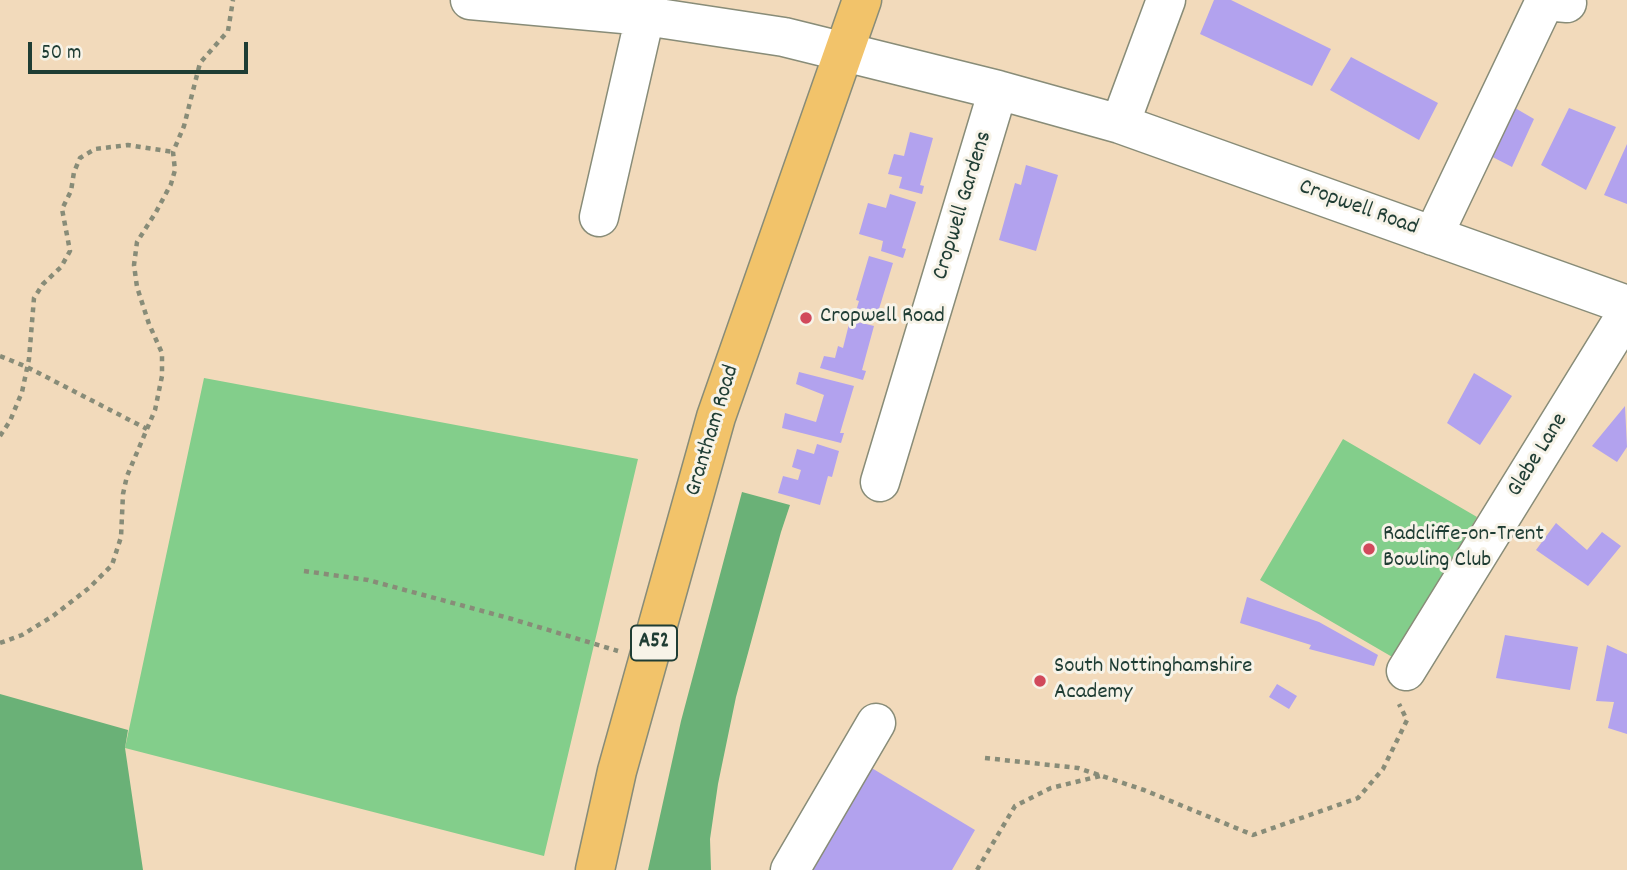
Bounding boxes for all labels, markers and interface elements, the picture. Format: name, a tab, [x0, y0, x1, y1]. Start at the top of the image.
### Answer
scale bar	[32, 28, 252, 72]
text: 50 m	[41, 39, 81, 69]
street label: Cropwell Gardens	[928, 128, 1000, 284]
street label: Cropwell Road	[1295, 175, 1421, 243]
place label: Cropwell Road	[820, 304, 945, 332]
marker: Cropwell Road	[798, 310, 814, 326]
street label: Grantham Road	[681, 362, 747, 500]
street label: Glebe Lane	[1503, 409, 1575, 503]
place label: Radcliffe-on-Trent Bowling Club	[1383, 522, 1544, 576]
marker: Radcliffe-on-Trent Bowling Club	[1361, 541, 1377, 557]
road number: A52	[631, 626, 677, 660]
place label: South Nottinghamshire Academy	[1054, 654, 1252, 708]
marker: South Nottinghamshire Academy	[1032, 673, 1048, 689]

